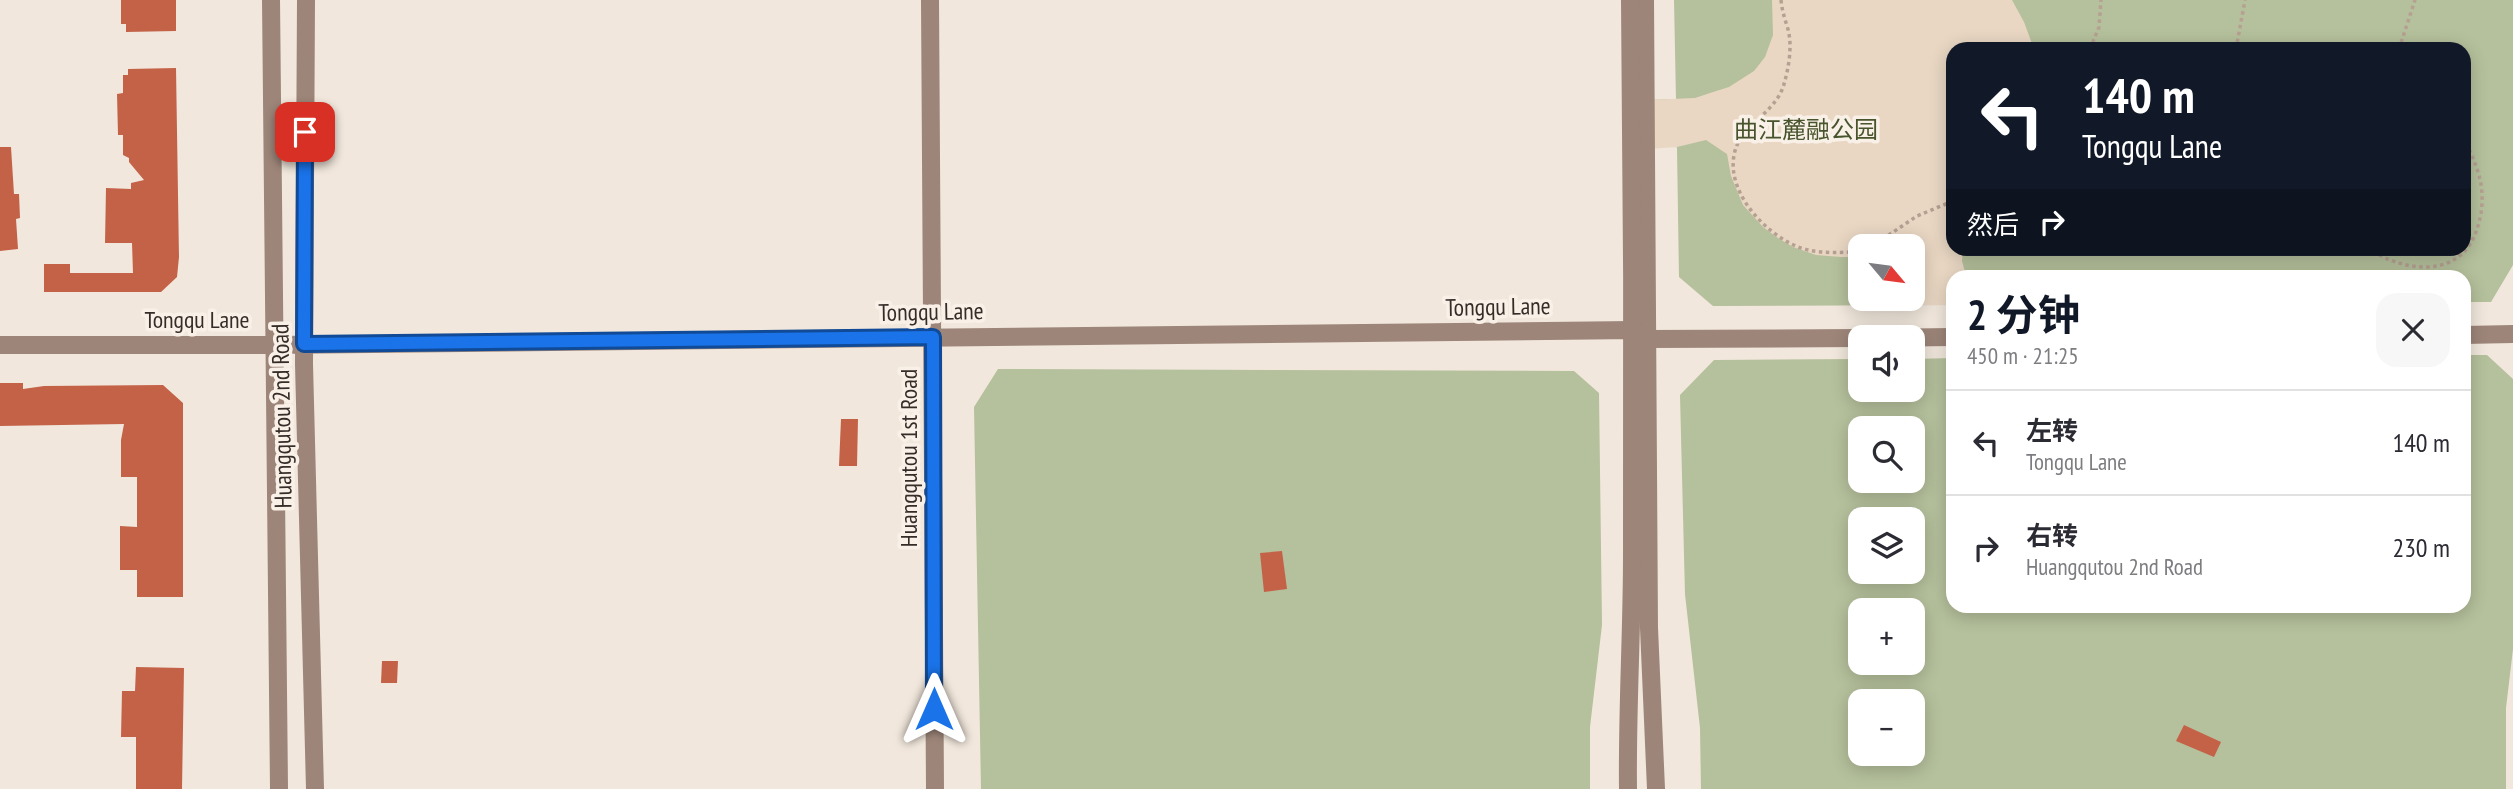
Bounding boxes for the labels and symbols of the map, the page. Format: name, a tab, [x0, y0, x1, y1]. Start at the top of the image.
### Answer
pin	[275, 102, 335, 162]
park label: 曲江麓融公园	[1734, 114, 1878, 145]
north arrow	[1848, 234, 1925, 312]
street label: Tongqu Lane	[1445, 290, 1551, 323]
street label: Tongqu Lane	[878, 295, 984, 328]
street label: Tongqu Lane	[144, 304, 250, 335]
street label: Huangqutou 2nd Road	[264, 323, 299, 509]
street label: Huangqutou 1st Road	[893, 369, 924, 547]
position arrow	[897, 672, 971, 746]

